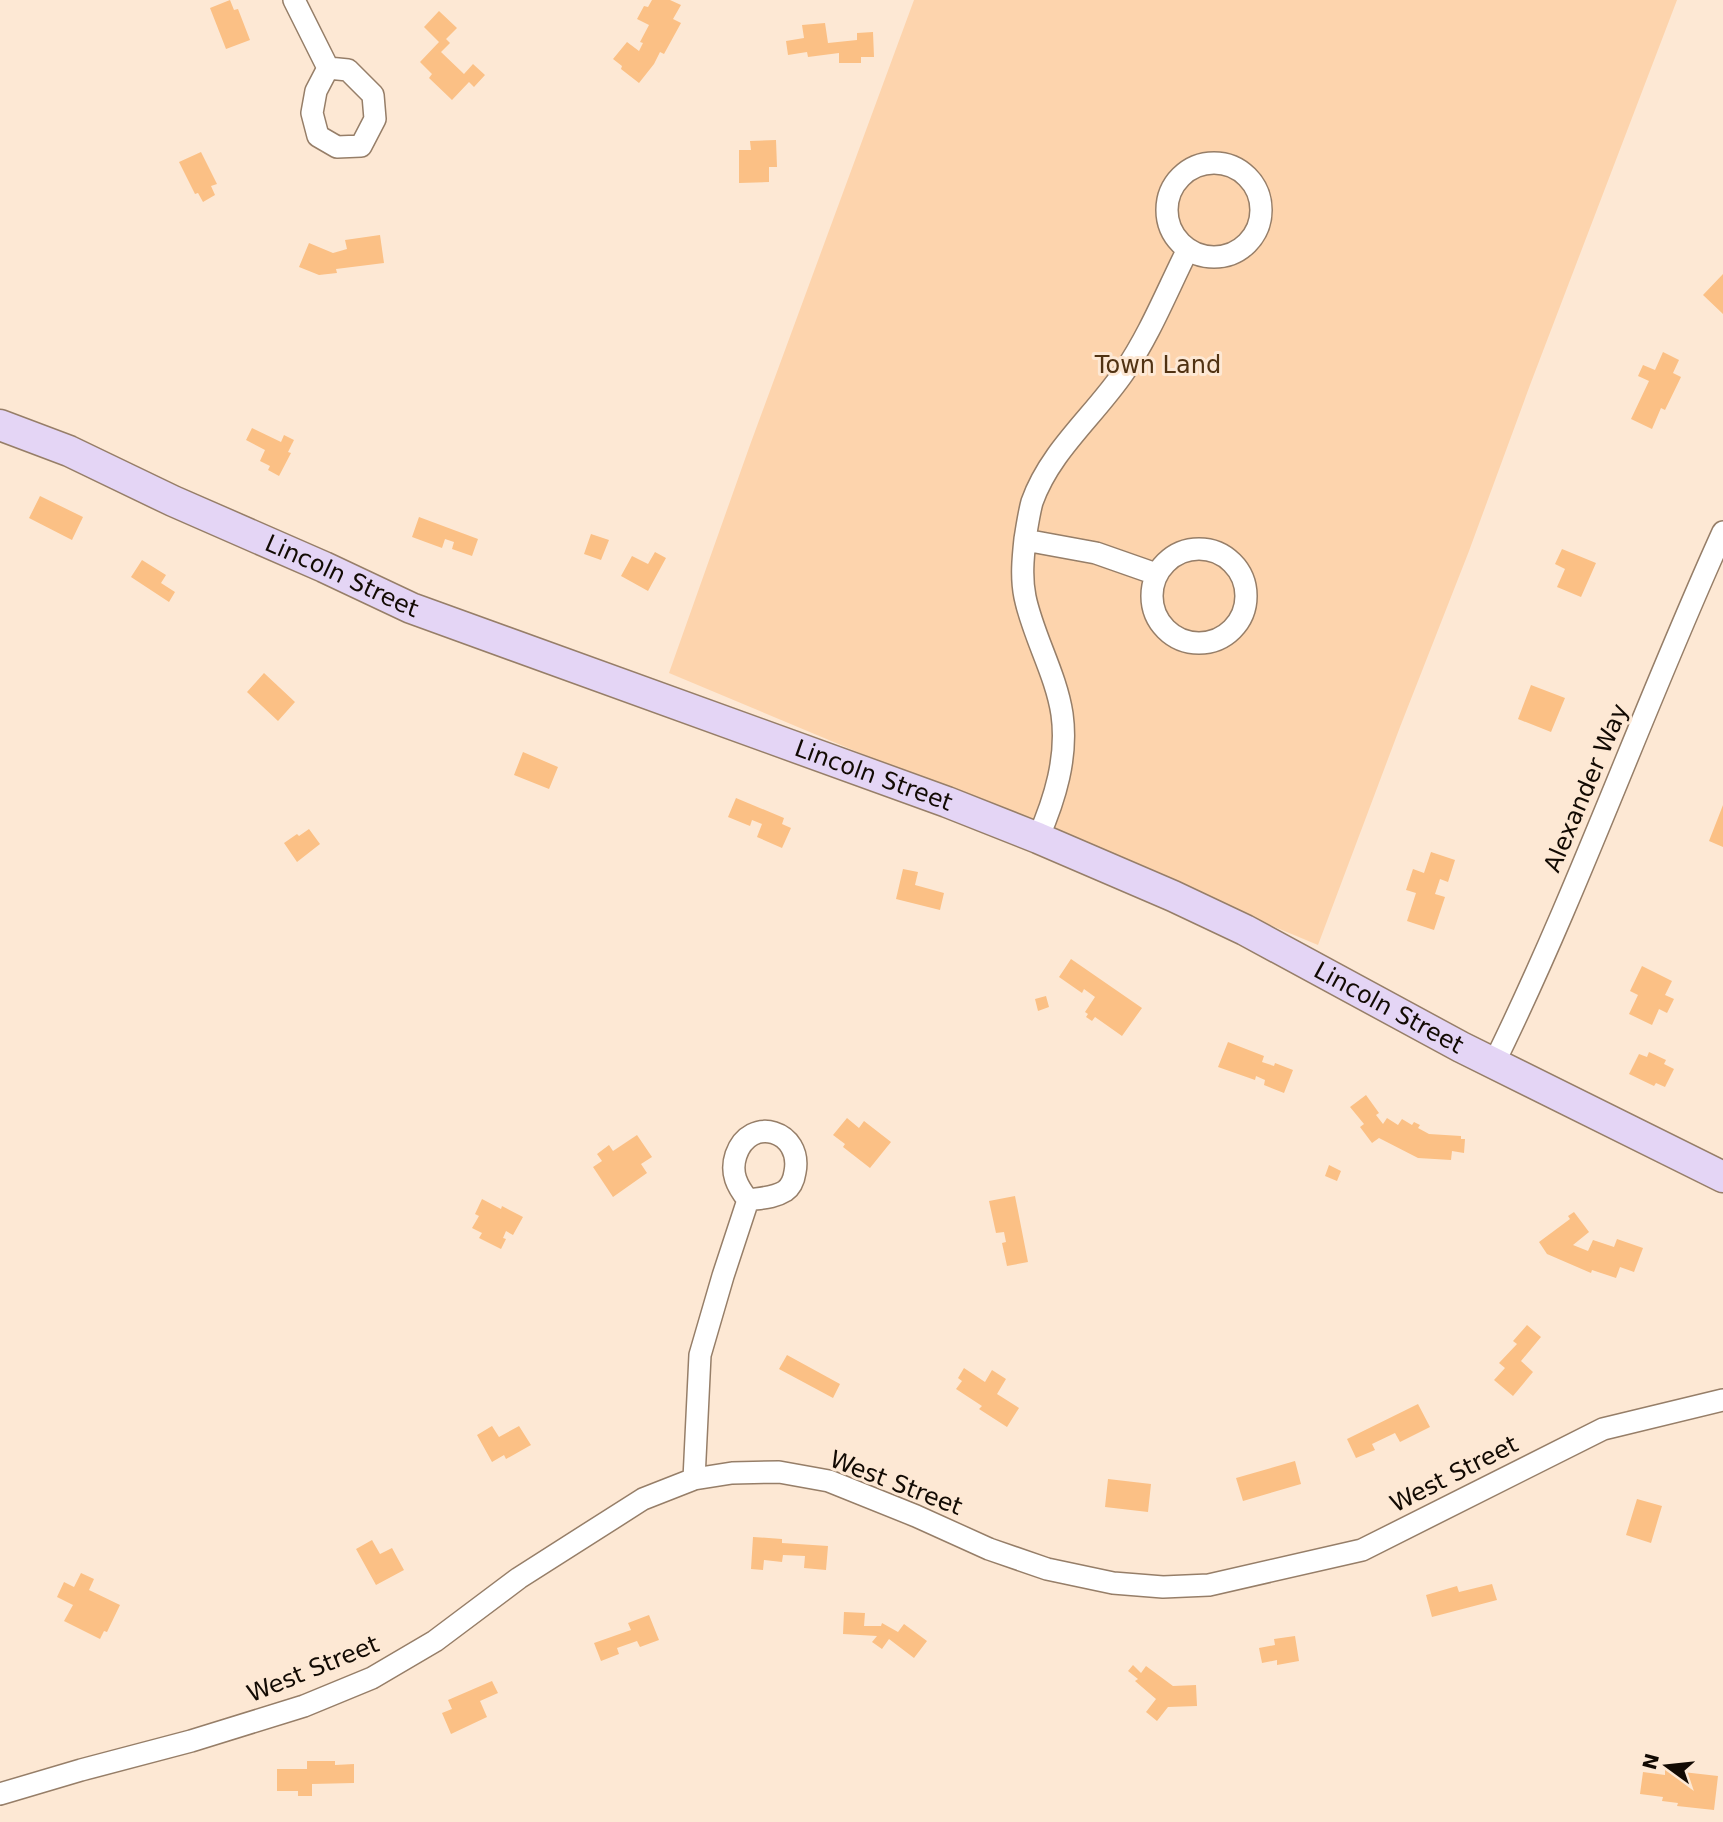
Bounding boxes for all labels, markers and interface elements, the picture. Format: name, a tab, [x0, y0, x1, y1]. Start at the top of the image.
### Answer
park label: Town Land	[1094, 351, 1221, 379]
street label: Lincoln Street	[261, 529, 422, 623]
street label: Alexander Way	[1538, 700, 1634, 876]
street label: Lincoln Street	[791, 734, 956, 817]
street label: Lincoln Street	[1309, 956, 1468, 1060]
street label: West Street	[1385, 1430, 1523, 1518]
street label: West Street	[826, 1445, 966, 1521]
street label: West Street	[243, 1630, 383, 1708]
north arrow	[1632, 1731, 1702, 1801]
text: N	[1638, 1751, 1663, 1772]

